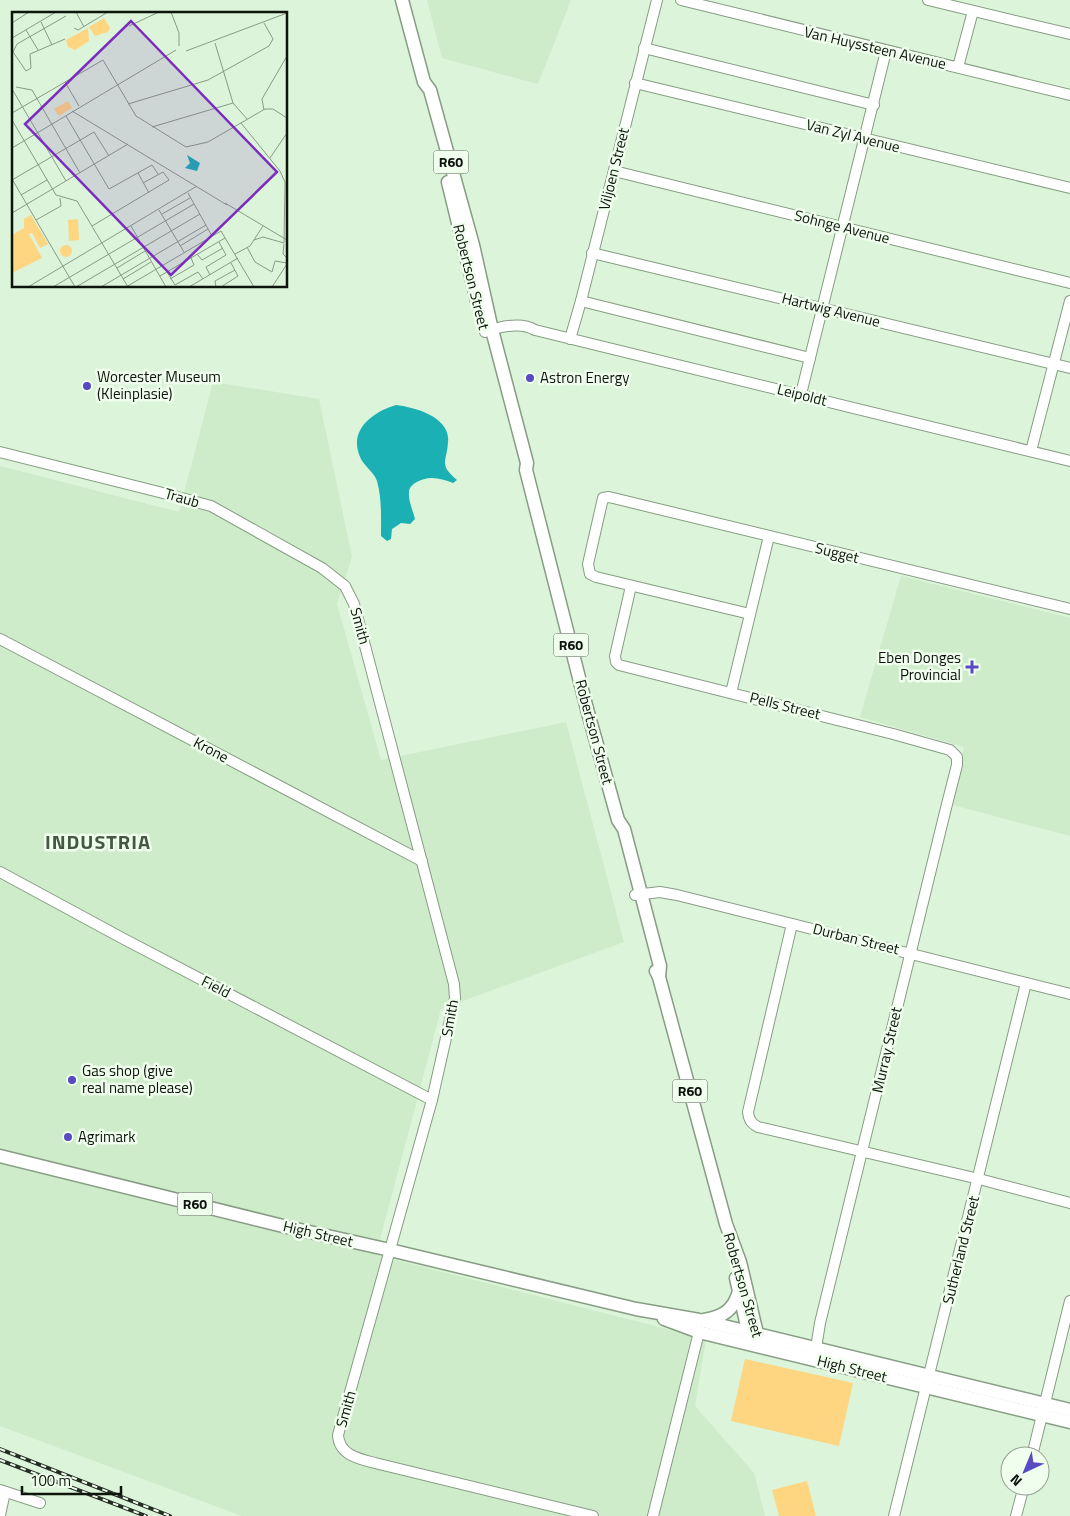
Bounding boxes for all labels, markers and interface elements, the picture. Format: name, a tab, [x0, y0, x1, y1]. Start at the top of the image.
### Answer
inset map	[12, 12, 288, 288]
street label: Van Huyssteen Avenue	[802, 20, 948, 75]
street label: Van Zyl Avenue	[804, 113, 902, 158]
street label: Viljoen Street	[592, 124, 635, 213]
road number: R60	[434, 150, 468, 173]
street label: Sohnge Avenue	[792, 204, 892, 249]
street label: Robertson Street	[447, 222, 496, 333]
street label: Hartwig Avenue	[779, 286, 883, 333]
place label: Worcester Museum (Kleinplasie)	[97, 365, 221, 405]
place label: Astron Energy	[540, 366, 629, 389]
marker: Astron Energy	[524, 372, 536, 384]
street label: Leipoldt	[775, 377, 830, 412]
marker: Worcester Museum (Kleinplasie)	[81, 380, 93, 392]
street label: Traub	[162, 482, 202, 513]
street label: Sugget	[813, 536, 862, 569]
street label: Smith	[345, 605, 376, 647]
road number: R60	[554, 634, 588, 656]
place label: Eben Donges Provincial	[878, 646, 961, 686]
marker: Eben Donges Provincial	[965, 660, 979, 674]
street label: Robertson Street	[569, 677, 620, 788]
street label: Pells Street	[747, 686, 824, 726]
street label: Krone	[189, 731, 233, 768]
district label: INDUSTRIA	[45, 826, 151, 857]
street label: Durban Street	[811, 917, 902, 961]
street label: Field	[198, 969, 235, 1004]
street label: Smith	[435, 998, 464, 1038]
street label: Murray Street	[865, 1004, 908, 1095]
place label: Gas shop (give real name please)	[82, 1059, 193, 1099]
marker: Gas shop (give real name please)	[66, 1074, 78, 1086]
road number: R60	[672, 1080, 708, 1102]
place label: Agrimark	[78, 1125, 135, 1148]
marker: Agrimark	[62, 1131, 74, 1143]
road number: R60	[178, 1192, 212, 1216]
street label: Sutherland Street	[936, 1192, 985, 1307]
street label: High Street	[281, 1214, 356, 1253]
street label: Robertson Street	[718, 1230, 770, 1341]
street label: High Street	[815, 1349, 890, 1388]
street label: Smith	[329, 1388, 362, 1430]
north arrow	[1000, 1446, 1050, 1496]
scale bar	[22, 1464, 121, 1496]
text: 100 m	[30, 1469, 71, 1492]
text: N	[1005, 1470, 1026, 1492]

